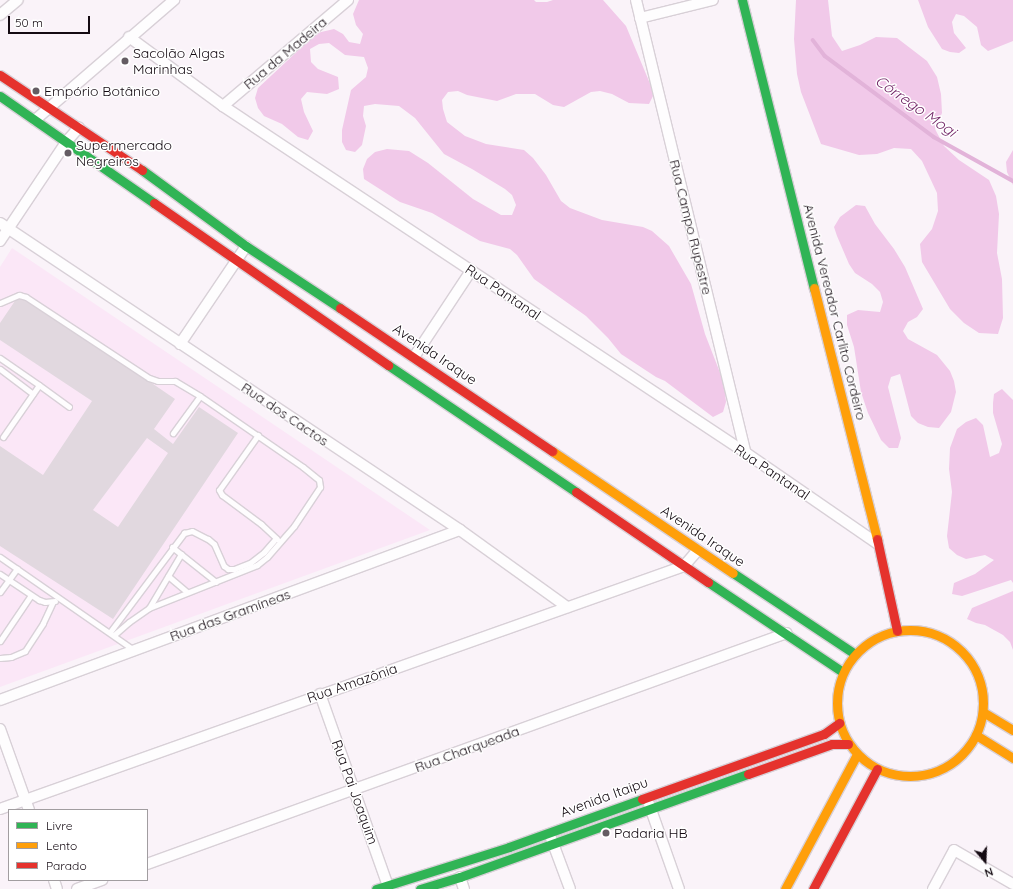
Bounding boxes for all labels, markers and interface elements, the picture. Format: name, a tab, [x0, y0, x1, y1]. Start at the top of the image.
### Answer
scale bar	[10, 8, 92, 34]
street label: Rua da Madeira	[240, 13, 330, 93]
text: 50 m	[15, 15, 43, 30]
place label: Sacolão Algas Marinhas	[133, 45, 225, 78]
marker: Sacolão Algas Marinhas	[120, 56, 130, 66]
water label: Córrego Mogi	[872, 71, 960, 141]
place label: Empório Botânico	[44, 83, 160, 99]
marker: Empório Botânico	[31, 86, 41, 96]
place label: Supermercado Negreiros	[76, 137, 172, 170]
marker: Supermercado Negreiros	[63, 148, 73, 158]
street label: Rua Campo Rupestre	[666, 158, 716, 296]
street label: Avenida Vereador Carlito Cordeiro	[800, 202, 870, 422]
street label: Rua Pantanal	[462, 261, 544, 323]
street label: Avenida Iraque	[390, 320, 480, 388]
street label: Rua dos Cactos	[238, 379, 332, 449]
street label: Rua Pantanal	[731, 441, 813, 503]
street label: Avenida Iraque	[658, 502, 748, 570]
street label: Rua das Gramíneas	[167, 585, 293, 645]
street label: Rua Amazônia	[305, 660, 399, 706]
street label: Rua Charqueada	[412, 722, 522, 776]
street label: Rua Pai Joaquim	[328, 737, 382, 847]
street label: Avenida Itaipu	[558, 773, 650, 821]
legend	[8, 809, 148, 881]
text: Livre	[46, 818, 72, 833]
place label: Padaria HB	[614, 825, 688, 841]
marker: Padaria HB	[601, 828, 611, 838]
text: Lento	[46, 838, 77, 853]
north arrow	[965, 841, 1005, 881]
text: Parado	[46, 858, 87, 873]
text: N	[983, 864, 995, 880]

